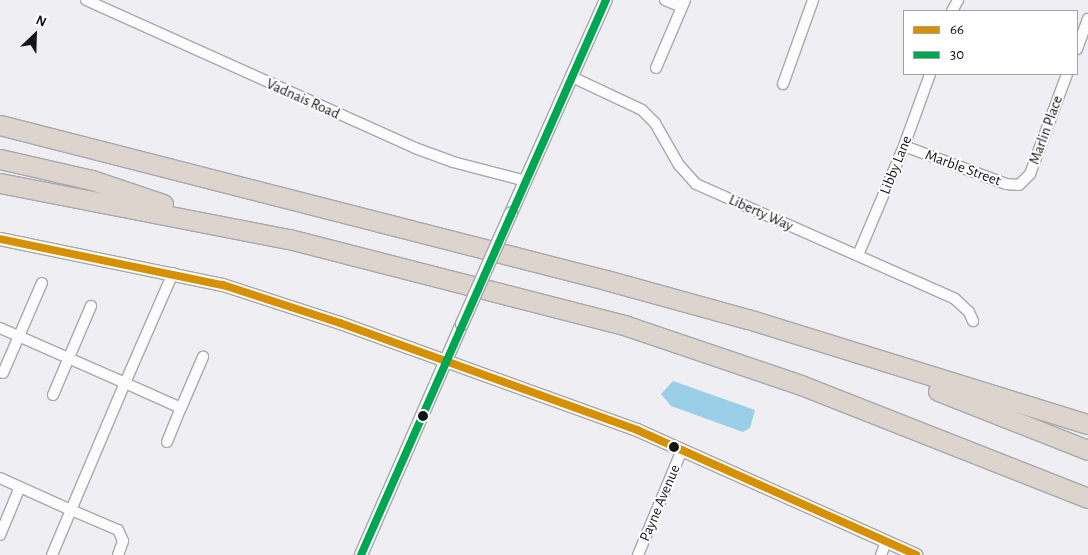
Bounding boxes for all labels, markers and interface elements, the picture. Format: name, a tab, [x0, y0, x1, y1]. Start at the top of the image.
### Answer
north arrow	[10, 10, 60, 60]
legend	[903, 10, 1078, 75]
text: N	[34, 13, 48, 30]
text: 66	[950, 22, 964, 37]
text: 30	[950, 47, 964, 62]
street label: Vadnais Road	[263, 75, 343, 123]
street label: Marlin Place	[1025, 93, 1067, 167]
street label: Libby Lane	[876, 133, 916, 197]
street label: Marble Street	[923, 146, 1003, 190]
street label: Liberty Way	[726, 191, 796, 235]
unlabelled marker	[418, 411, 428, 421]
unlabelled marker	[669, 442, 679, 452]
street label: Payne Avenue	[636, 462, 684, 544]

